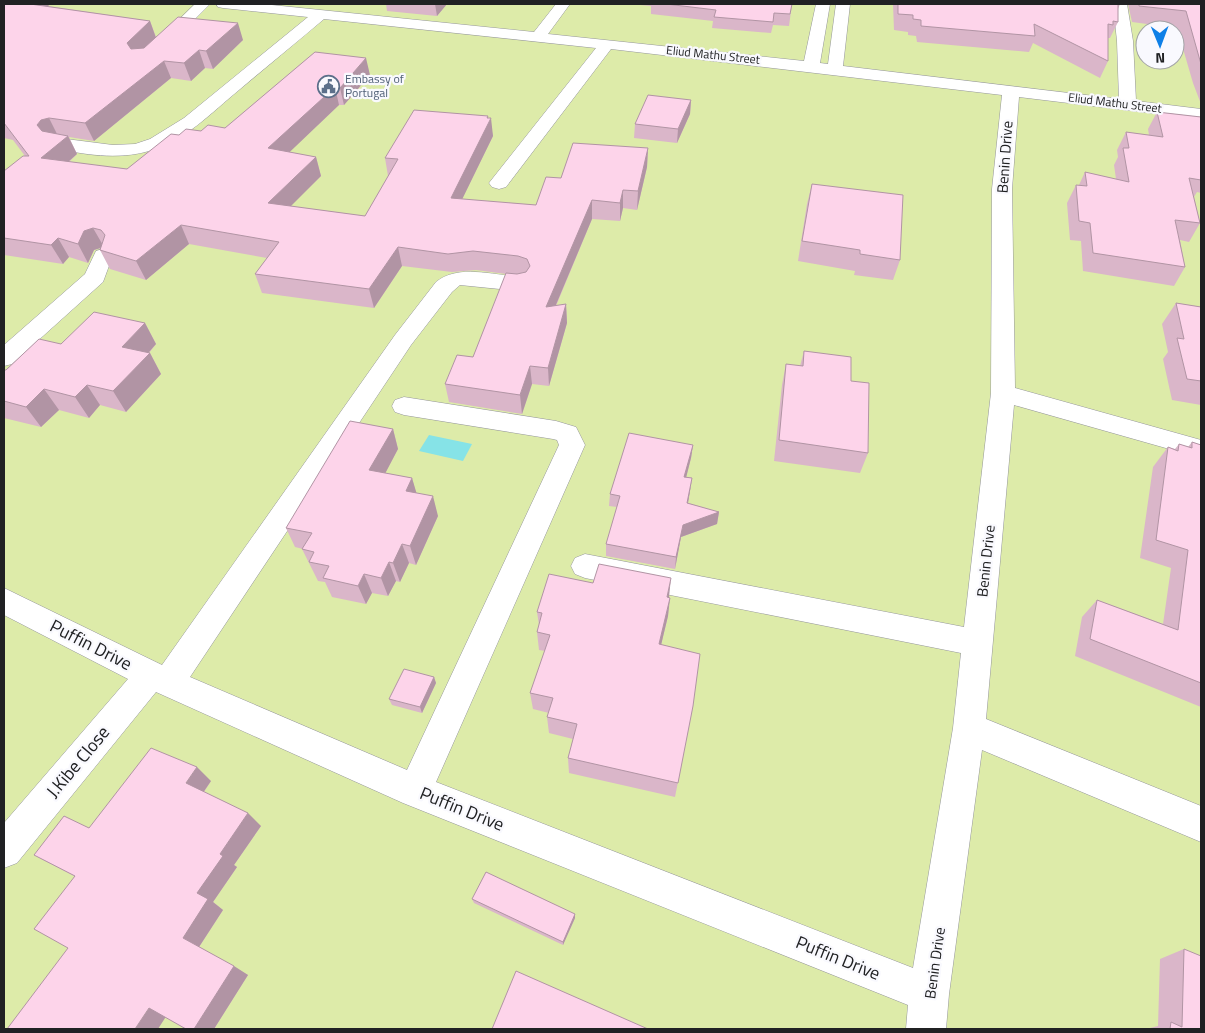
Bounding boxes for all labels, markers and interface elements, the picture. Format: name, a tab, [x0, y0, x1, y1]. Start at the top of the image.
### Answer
north arrow	[1135, 20, 1185, 70]
street label: Eliud Mathu Street	[665, 40, 762, 69]
text: N	[1155, 48, 1165, 69]
place label: Embassy of Portugal	[345, 69, 404, 102]
public building icon: Embassy of Portugal	[317, 74, 341, 98]
street label: Eliud Mathu Street	[1067, 87, 1164, 118]
street label: Benin Drive	[991, 120, 1018, 194]
street label: Benin Drive	[970, 524, 1001, 598]
street label: Puffin Drive	[45, 612, 137, 677]
street label: J.Kibe Close	[39, 720, 116, 804]
street label: Puffin Drive	[416, 779, 509, 838]
street label: Benin Drive	[918, 926, 951, 1000]
street label: Puffin Drive	[792, 928, 885, 987]

